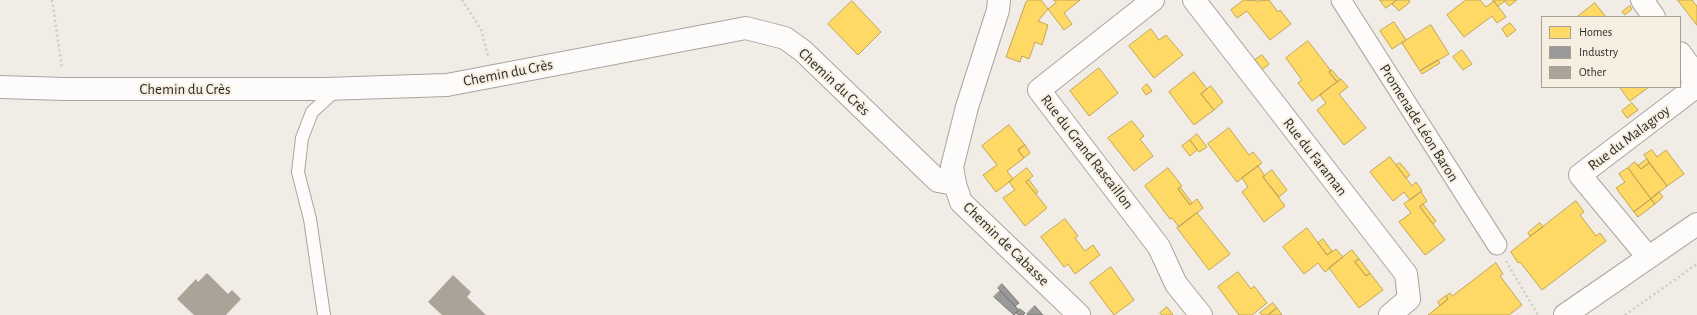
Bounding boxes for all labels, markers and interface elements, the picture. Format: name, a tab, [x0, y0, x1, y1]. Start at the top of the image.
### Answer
legend	[1541, 16, 1681, 88]
text: Homes	[1579, 26, 1612, 38]
street label: Chemin du Crès	[795, 44, 873, 120]
text: Industry	[1579, 46, 1618, 58]
street label: Chemin du Crès	[462, 55, 554, 91]
street label: Promenade Léon Baron	[1376, 61, 1462, 185]
text: Other	[1579, 66, 1606, 78]
street label: Chemin du Crès	[139, 80, 231, 98]
street label: Rue du Grand Rascaillon	[1037, 91, 1137, 213]
street label: Rue du Malagroy	[1584, 101, 1674, 175]
street label: Rue du Faraman	[1279, 115, 1351, 199]
street label: Chemin de Cabasse	[959, 198, 1053, 290]

